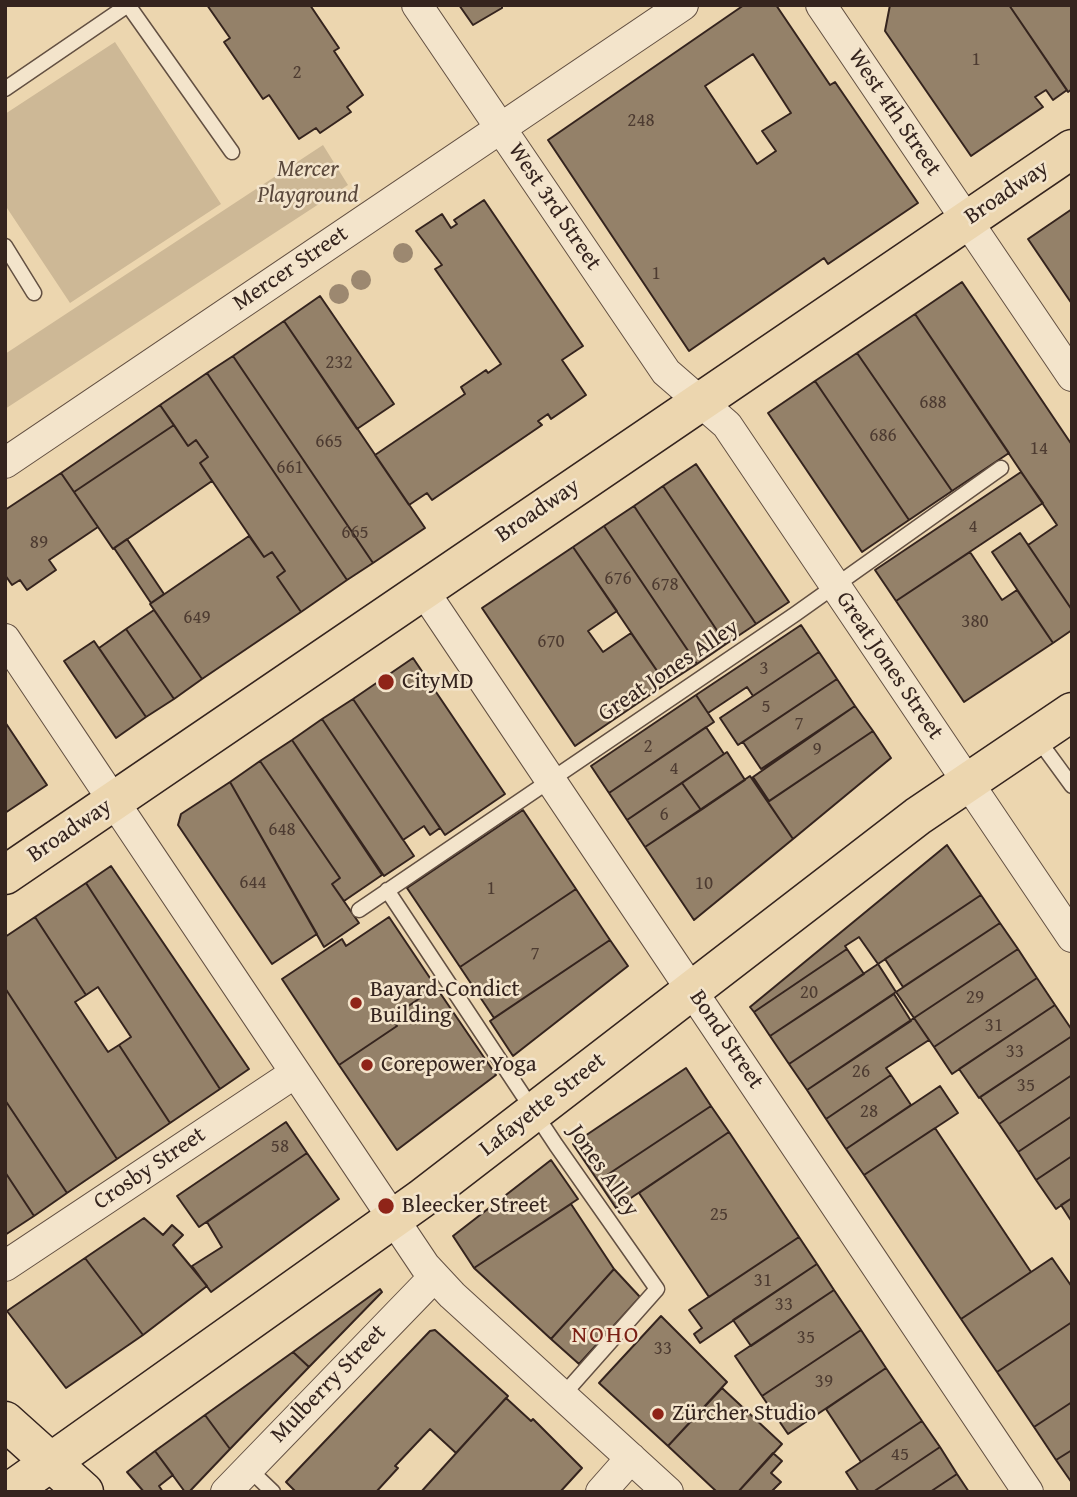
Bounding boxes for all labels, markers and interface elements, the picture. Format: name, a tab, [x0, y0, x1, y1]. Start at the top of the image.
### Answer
street label: West 4th Street	[841, 44, 947, 182]
house number: 1	[971, 49, 981, 71]
house number: 2	[292, 62, 302, 84]
house number: 248	[627, 110, 655, 132]
street label: West 3rd Street	[501, 138, 607, 276]
street label: Broadway	[960, 155, 1054, 231]
park label: Mercer Playground	[257, 156, 359, 210]
street label: Mercer Street	[228, 221, 354, 317]
house number: 1	[651, 263, 661, 285]
house number: 232	[325, 352, 353, 374]
house number: 688	[919, 392, 947, 414]
house number: 686	[869, 425, 897, 447]
house number: 665	[315, 431, 343, 453]
house number: 14	[1030, 438, 1048, 460]
house number: 661	[276, 457, 304, 479]
street label: Broadway	[491, 473, 585, 549]
house number: 4	[968, 516, 978, 538]
house number: 665	[341, 522, 369, 544]
house number: 89	[30, 532, 48, 554]
house number: 676	[604, 568, 632, 590]
house number: 678	[651, 574, 679, 596]
street label: Great Jones Street	[829, 587, 949, 745]
house number: 649	[183, 607, 211, 629]
house number: 380	[961, 611, 989, 633]
street label: Great Jones Alley	[593, 614, 745, 728]
house number: 670	[537, 631, 565, 653]
house number: 3	[759, 658, 769, 680]
place label: CityMD	[402, 668, 473, 696]
marker: CityMD	[376, 672, 396, 692]
house number: 5	[761, 696, 771, 718]
house number: 7	[794, 713, 804, 735]
house number: 2	[643, 736, 653, 758]
house number: 9	[812, 739, 822, 761]
house number: 4	[669, 758, 679, 780]
street label: Broadway	[23, 793, 117, 869]
house number: 6	[659, 804, 669, 826]
house number: 648	[268, 819, 296, 841]
house number: 644	[239, 872, 267, 894]
house number: 10	[695, 873, 713, 895]
house number: 1	[486, 878, 496, 900]
house number: 7	[530, 943, 540, 965]
place label: Bayard-Condict Building	[370, 976, 520, 1030]
house number: 20	[800, 982, 818, 1004]
street label: Bond Street	[683, 985, 769, 1095]
house number: 29	[966, 987, 984, 1009]
marker: Bayard-Condict Building	[348, 995, 364, 1011]
house number: 31	[985, 1015, 1003, 1037]
house number: 33	[1006, 1041, 1024, 1063]
street label: Lafayette Street	[474, 1047, 612, 1163]
place label: Corepower Yoga	[381, 1051, 537, 1079]
marker: Corepower Yoga	[359, 1057, 375, 1073]
house number: 26	[852, 1061, 870, 1083]
house number: 35	[1017, 1075, 1035, 1097]
house number: 28	[860, 1101, 878, 1123]
street label: Jones Alley	[561, 1120, 645, 1222]
street label: Crosby Street	[89, 1121, 211, 1217]
house number: 58	[271, 1136, 289, 1158]
place label: Bleecker Street	[402, 1192, 548, 1220]
marker: Bleecker Street	[376, 1196, 396, 1216]
house number: 25	[710, 1204, 728, 1226]
house number: 31	[754, 1270, 772, 1292]
house number: 33	[775, 1294, 793, 1316]
street label: Mulberry Street	[266, 1319, 392, 1449]
district label: NOHO	[572, 1322, 640, 1350]
house number: 35	[797, 1327, 815, 1349]
house number: 33	[654, 1338, 672, 1360]
house number: 39	[815, 1371, 833, 1393]
place label: Zürcher Studio	[672, 1400, 816, 1428]
marker: Zürcher Studio	[650, 1406, 666, 1422]
house number: 45	[891, 1444, 909, 1466]

